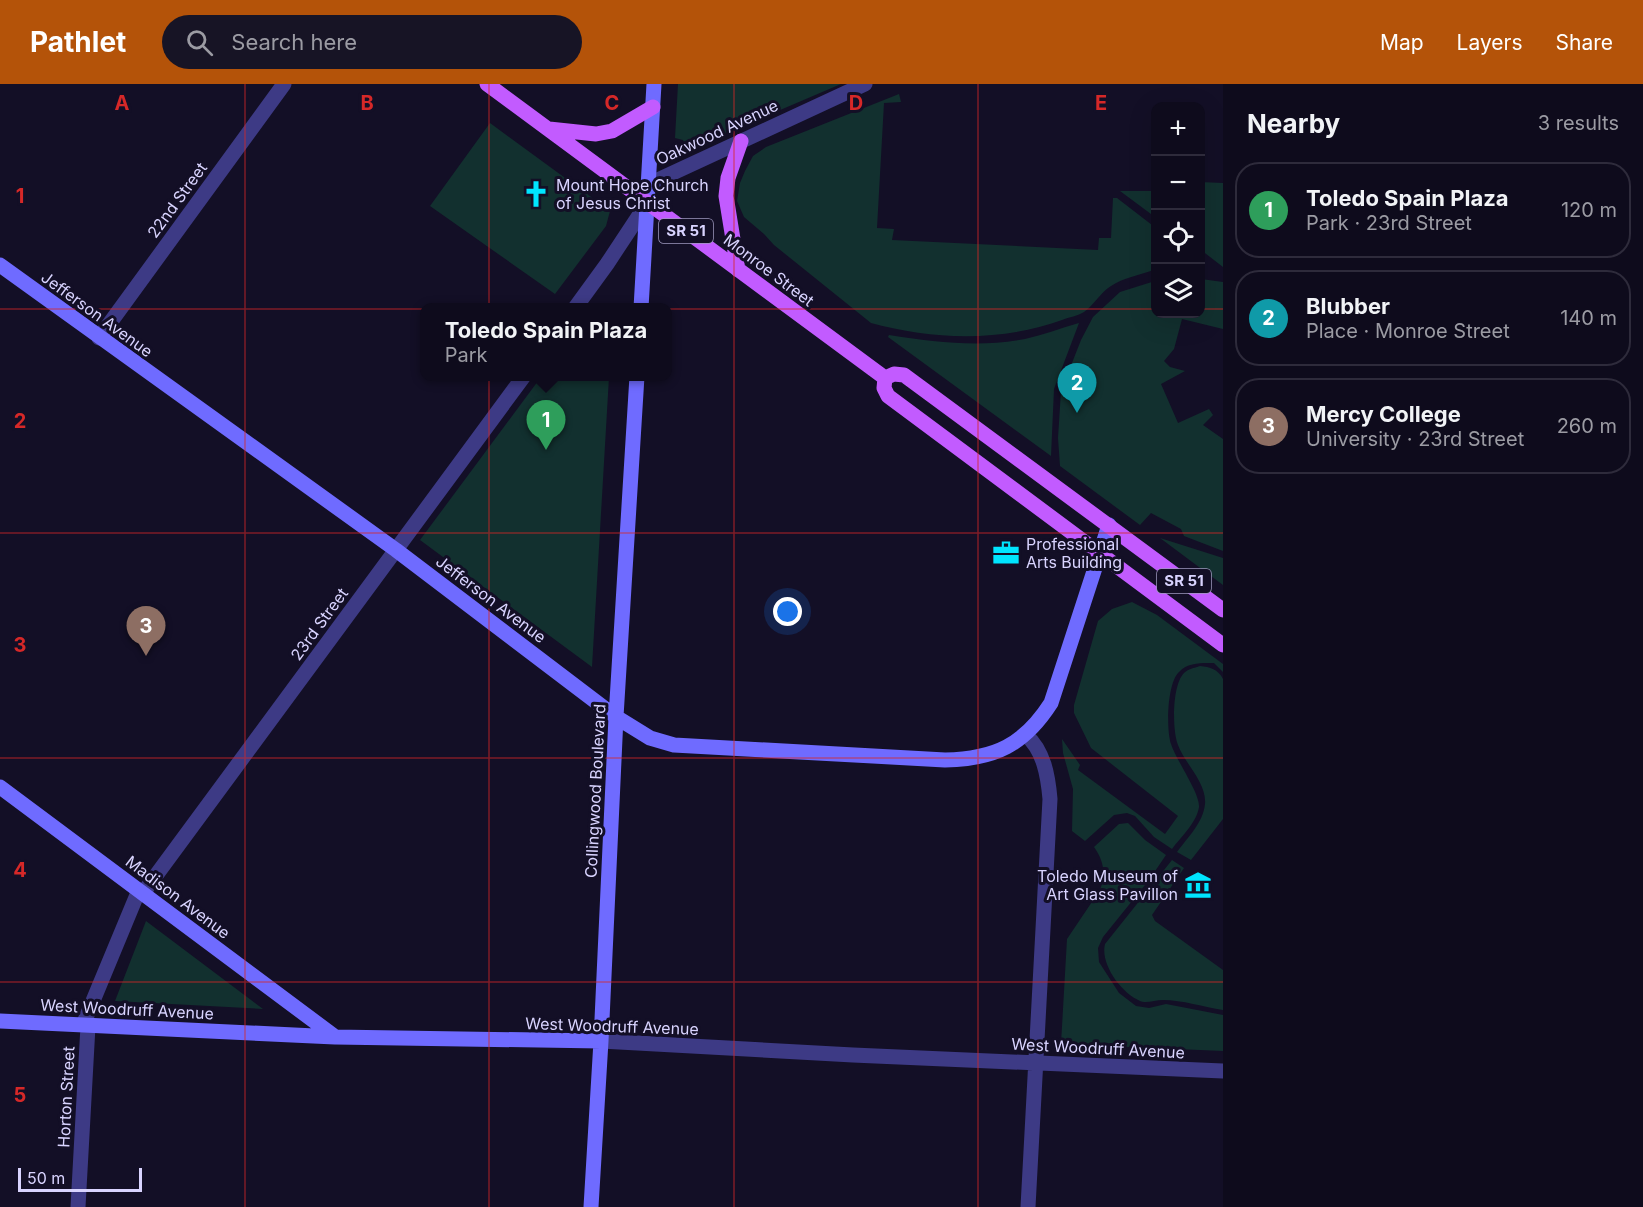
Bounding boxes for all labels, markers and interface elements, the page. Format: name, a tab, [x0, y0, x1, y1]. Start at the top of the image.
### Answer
search box	[162, 15, 582, 69]
text: Pathlet	[30, 25, 126, 59]
icon: search	[183, 26, 216, 59]
text: Search here	[231, 29, 357, 55]
text: Map	[1380, 30, 1424, 55]
text: Layers	[1457, 30, 1523, 55]
text: Share	[1556, 30, 1613, 55]
text: A	[115, 91, 130, 115]
text: B	[360, 91, 374, 115]
text: C	[605, 91, 619, 115]
text: D	[849, 91, 863, 115]
text: E	[1095, 91, 1107, 115]
street label: Oakwood Avenue	[653, 95, 781, 169]
map controls	[1151, 102, 1205, 318]
button: +	[1151, 102, 1205, 156]
text: Nearby	[1247, 108, 1340, 139]
text: 3 results	[1538, 111, 1619, 135]
button: −	[1151, 156, 1205, 210]
street label: 22nd Street	[143, 158, 211, 242]
place label: Mount Hope Church of Jesus Christ	[556, 175, 709, 213]
church icon: Mount Hope Church of Jesus Christ	[521, 179, 551, 209]
text: 1	[16, 184, 24, 208]
text: Toledo Spain Plaza	[1306, 185, 1509, 211]
text: 1	[1264, 198, 1273, 222]
text: 120 m	[1561, 198, 1617, 222]
button: locate	[1151, 210, 1205, 264]
text: Park · 23rd Street	[1306, 211, 1472, 235]
road number: SR 51	[659, 219, 713, 243]
street label: Monroe Street	[720, 230, 818, 310]
button: layers	[1151, 264, 1205, 318]
street label: Jefferson Avenue	[37, 267, 157, 361]
text: Blubber	[1306, 293, 1390, 319]
popup	[420, 303, 672, 381]
text: 2	[1262, 306, 1275, 330]
text: 140 m	[1560, 306, 1617, 330]
text: Toledo Spain Plaza	[445, 317, 647, 343]
text: Place · Monroe Street	[1306, 319, 1510, 343]
text: Park	[445, 343, 488, 367]
pin: 2	[1058, 364, 1096, 413]
pin: 1	[526, 400, 566, 450]
text: Mercy College	[1306, 401, 1461, 427]
text: 2	[14, 409, 26, 433]
text: 3	[1262, 414, 1275, 438]
text: 260 m	[1557, 414, 1617, 438]
text: University · 23rd Street	[1306, 427, 1524, 451]
place label: Professional Arts Building	[1026, 534, 1122, 572]
office icon: Professional Arts Building	[991, 538, 1021, 568]
street label: Jefferson Avenue	[432, 551, 550, 647]
road number: SR 51	[1157, 569, 1211, 593]
street label: 23rd Street	[286, 584, 352, 664]
your location	[773, 597, 802, 626]
pin: 3	[126, 606, 166, 656]
text: 3	[14, 633, 26, 657]
street label: Collingwood Boulevard	[580, 703, 610, 879]
street label: Madison Avenue	[122, 851, 234, 943]
text: 4	[13, 858, 27, 882]
place label: Toledo Museum of Art Glass Pavillon	[1037, 866, 1178, 904]
museum icon: Toledo Museum of Art Glass Pavillon	[1183, 870, 1213, 900]
street label: West Woodruff Avenue	[40, 994, 214, 1024]
street label: West Woodruff Avenue	[525, 1013, 699, 1039]
street label: West Woodruff Avenue	[1011, 1033, 1185, 1063]
street label: Horton Street	[53, 1046, 79, 1148]
text: 5	[14, 1083, 26, 1107]
scale bar	[18, 1165, 142, 1192]
text: 50 m	[27, 1168, 65, 1188]

